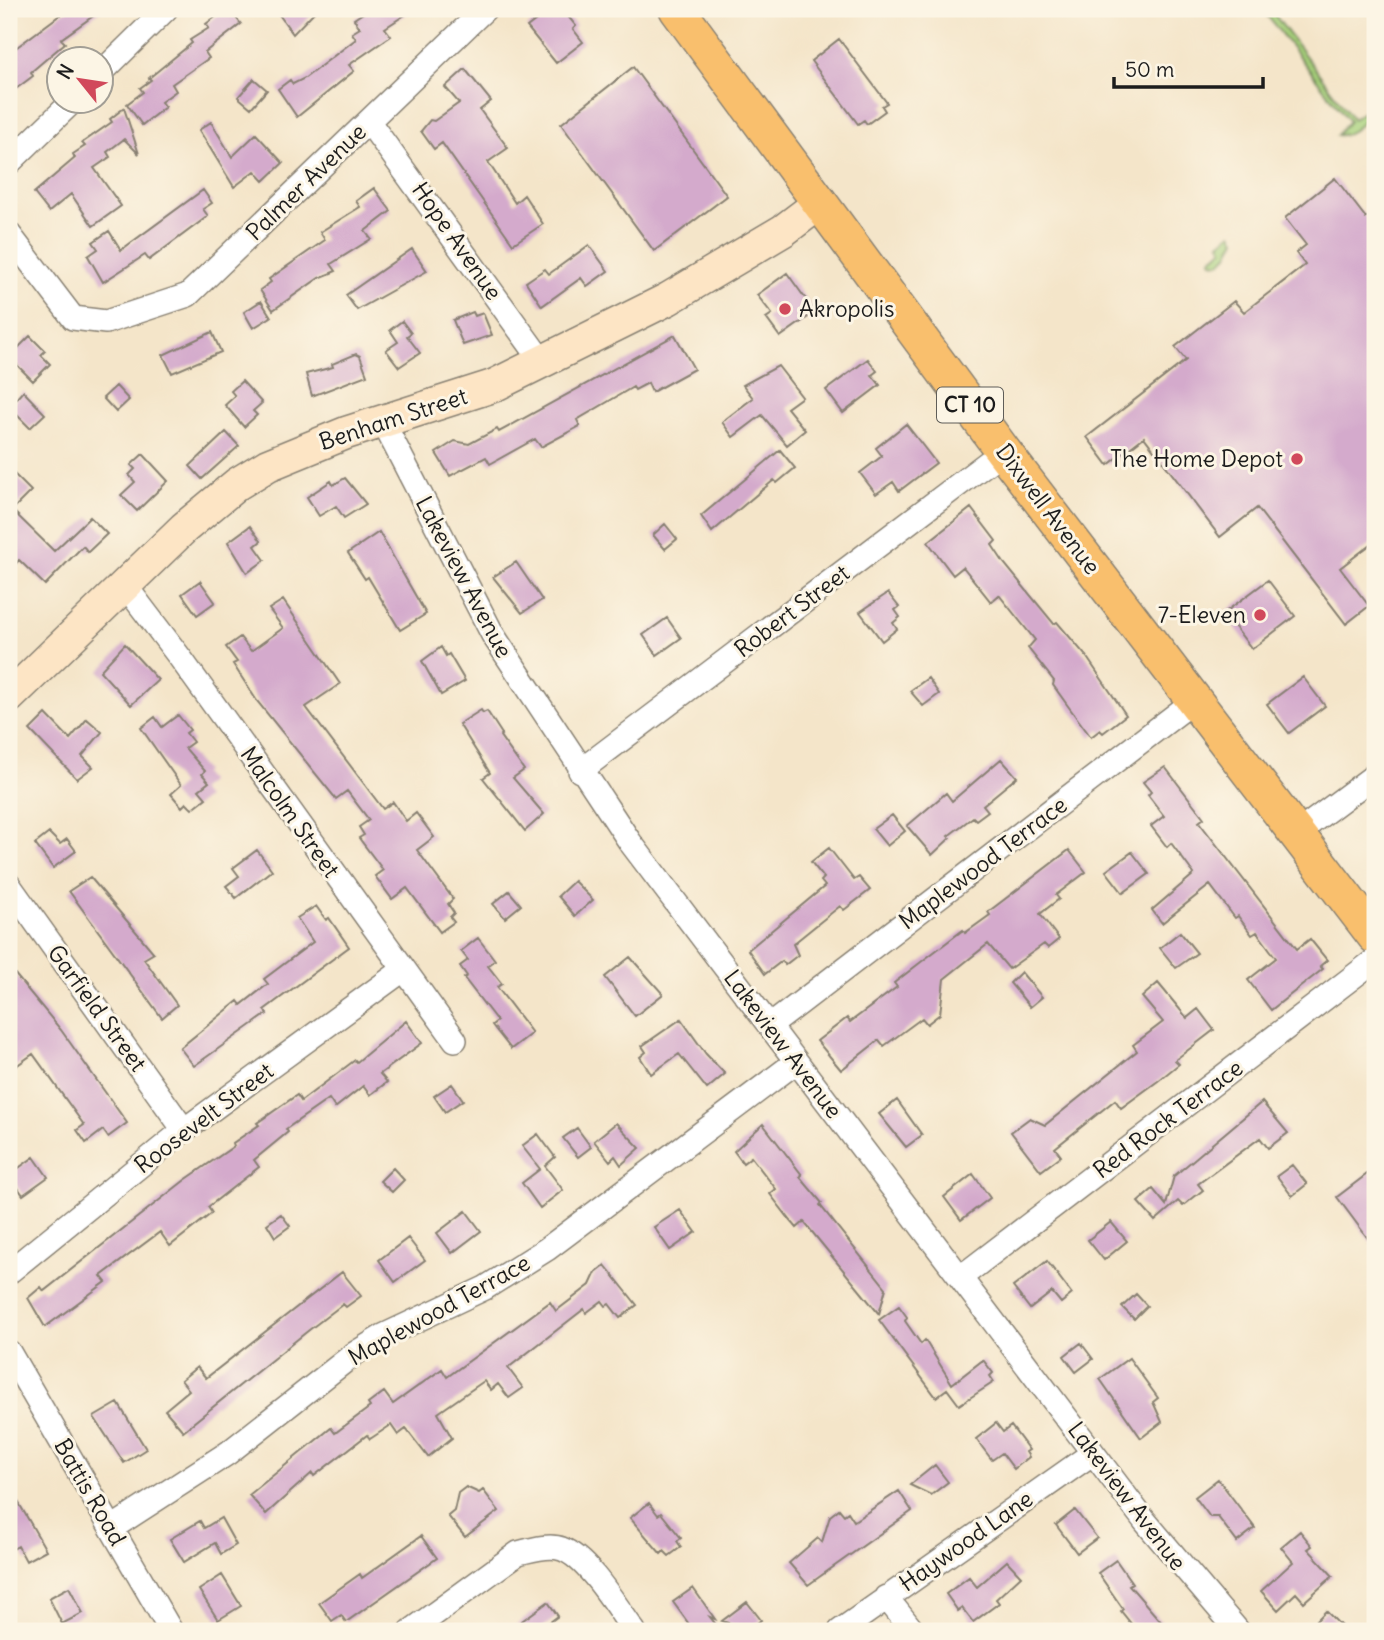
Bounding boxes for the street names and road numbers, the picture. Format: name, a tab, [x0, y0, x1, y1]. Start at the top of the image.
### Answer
street label: Palmer Avenue	[239, 117, 372, 246]
street label: Hope Avenue	[406, 176, 509, 305]
street label: Benham Street	[315, 381, 471, 456]
road number: CT 10	[937, 388, 1003, 422]
street label: Dixwell Avenue	[990, 438, 1107, 580]
street label: Lakeview Avenue	[410, 491, 519, 662]
street label: Robert Street	[728, 558, 855, 663]
street label: Malcolm Street	[235, 741, 346, 883]
street label: Maplewood Terrace	[893, 790, 1073, 935]
street label: Garfield Street	[42, 939, 153, 1077]
street label: Lakeview Avenue	[718, 964, 849, 1124]
street label: Red Rock Terrace	[1087, 1053, 1248, 1184]
street label: Roosevelt Street	[128, 1056, 279, 1179]
street label: Maplewood Terrace	[343, 1248, 535, 1372]
street label: Lakeview Avenue	[1062, 1416, 1193, 1576]
street label: Battis Road	[48, 1433, 133, 1550]
street label: Haywood Lane	[893, 1484, 1038, 1597]

